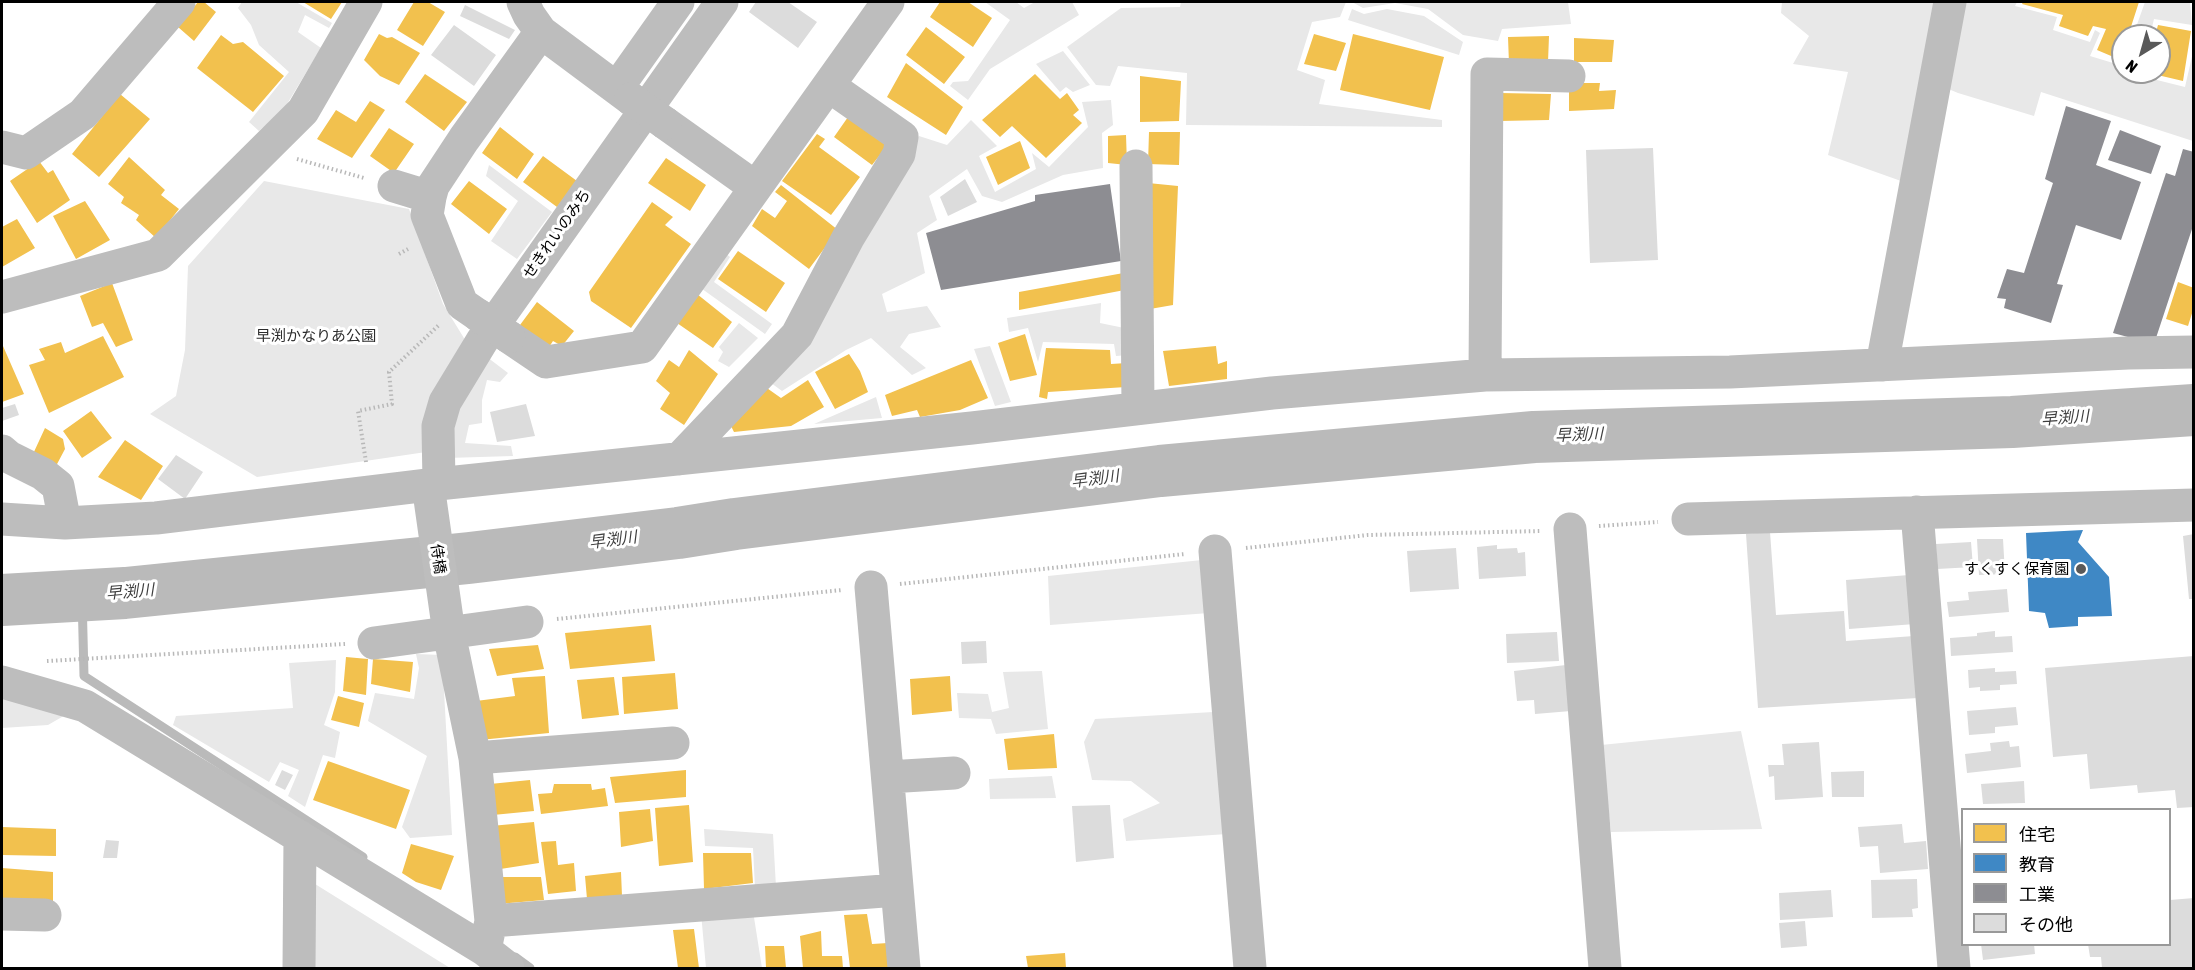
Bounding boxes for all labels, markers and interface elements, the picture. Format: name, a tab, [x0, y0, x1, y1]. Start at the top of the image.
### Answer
north arrow	[2111, 24, 2171, 84]
text: N	[2122, 57, 2141, 77]
street label: せきれいのみち	[520, 186, 594, 282]
park label: 早渕かなりあ公園	[256, 327, 376, 345]
water label: 早渕川	[2040, 407, 2090, 429]
water label: 早渕川	[1555, 425, 1603, 445]
water label: 早渕川	[1070, 467, 1120, 491]
water label: 早渕川	[588, 528, 638, 552]
street label: 侍橋	[427, 543, 449, 575]
place label: すくすく保育園	[1964, 560, 2069, 578]
marker: すくすく保育園	[2074, 562, 2088, 576]
water label: 早渕川	[105, 580, 155, 604]
legend	[1961, 808, 2171, 946]
text: 住宅	[2019, 824, 2055, 845]
text: 教育	[2019, 854, 2055, 875]
text: 工業	[2019, 884, 2055, 905]
text: その他	[2019, 914, 2073, 935]

